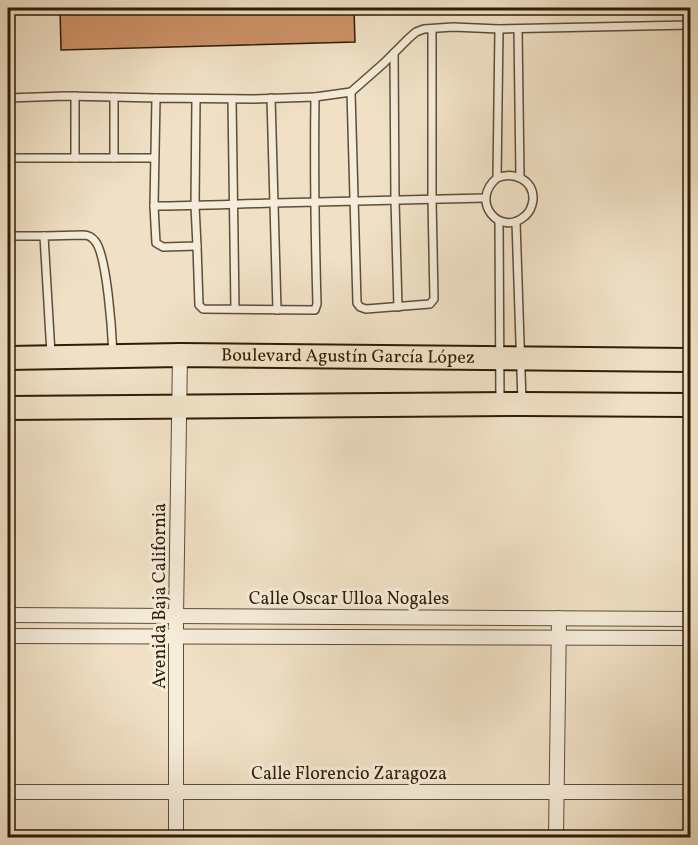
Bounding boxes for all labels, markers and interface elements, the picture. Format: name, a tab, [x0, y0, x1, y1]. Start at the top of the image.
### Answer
street label: Boulevard Agustín García López	[221, 343, 475, 370]
street label: Avenida Baja California	[148, 503, 173, 689]
street label: Calle Oscar Ulloa Nogales	[249, 587, 449, 612]
street label: Calle Florencio Zaragoza	[251, 762, 447, 787]

